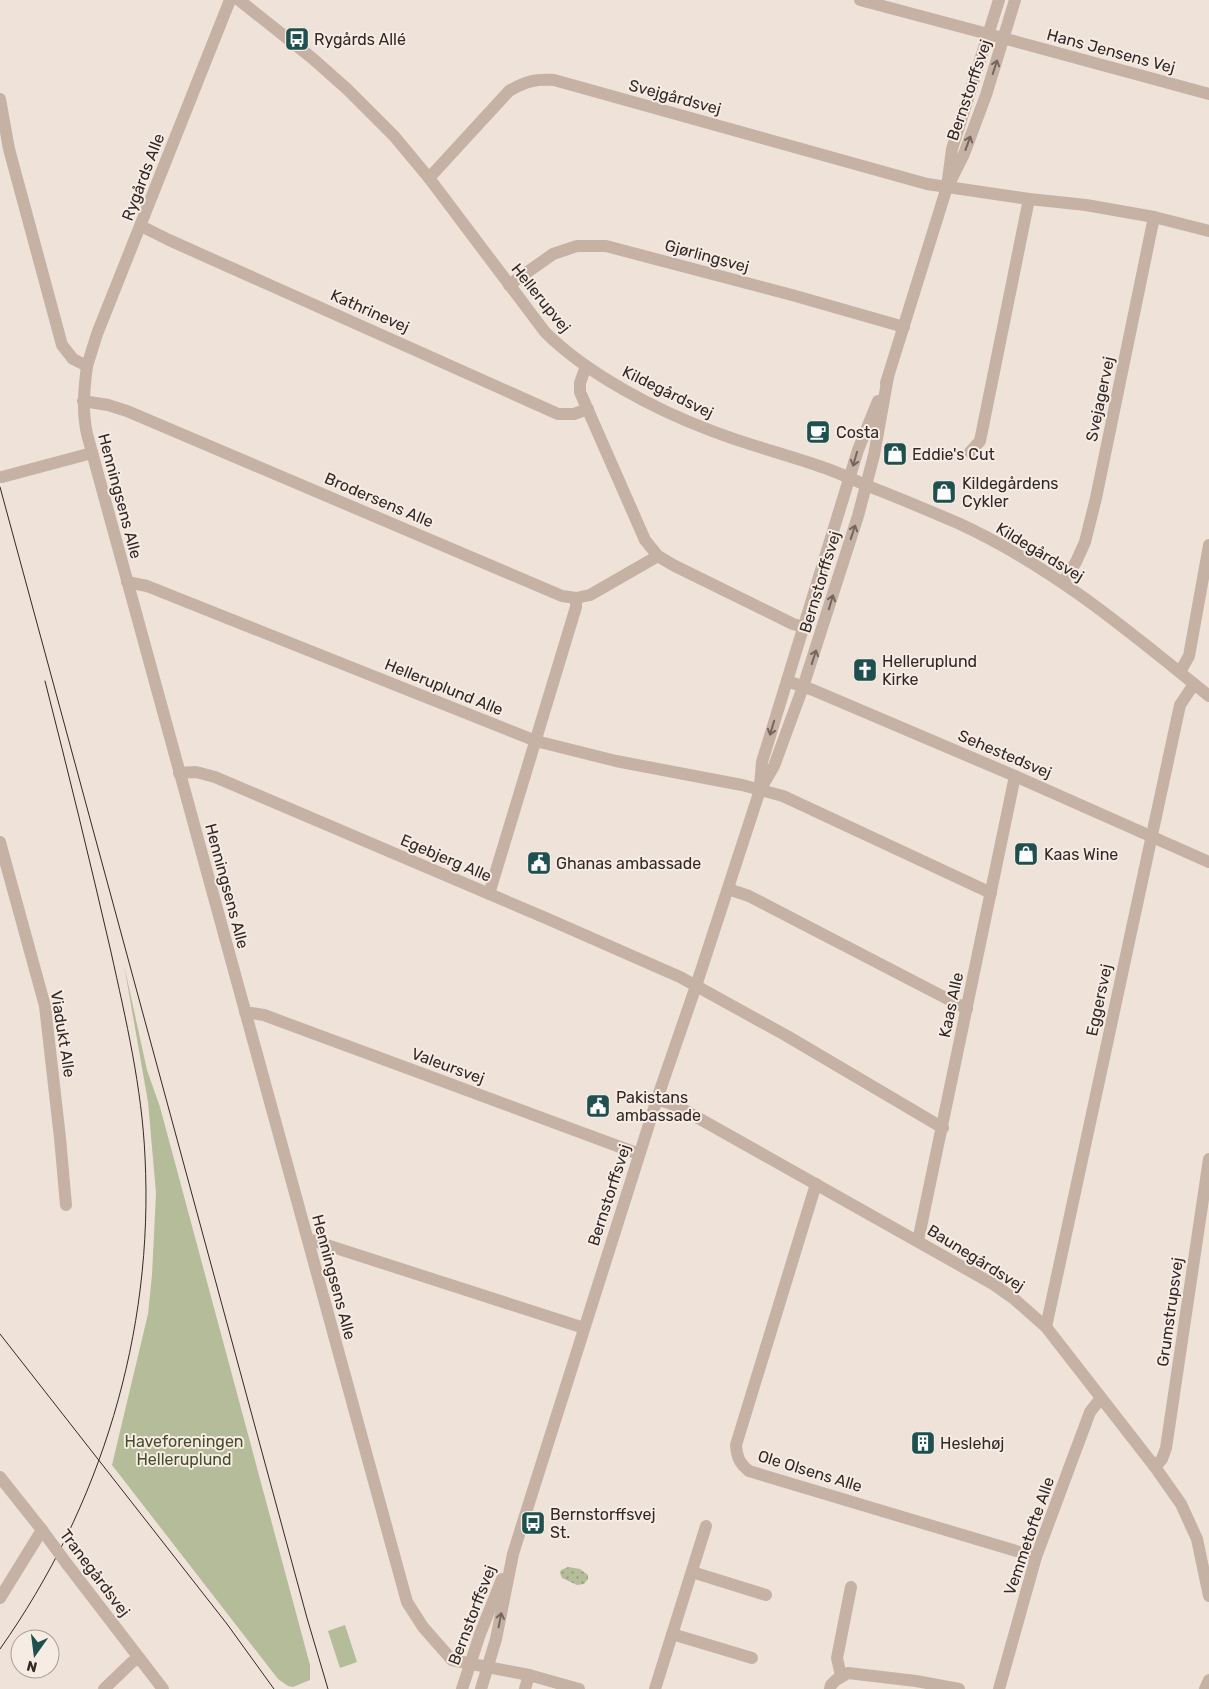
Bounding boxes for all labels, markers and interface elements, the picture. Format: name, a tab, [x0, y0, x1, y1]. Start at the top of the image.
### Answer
street label: Hans Jensens Vej	[1045, 25, 1177, 77]
bus stop icon: Rygårds Allé	[284, 26, 310, 52]
place label: Rygårds Allé	[314, 30, 406, 49]
street label: Bernstorffsvej	[943, 37, 995, 143]
one-way arrow	[991, 59, 1001, 75]
street label: Svejgårdsvej	[627, 76, 723, 118]
street label: Rygårds Alle	[118, 131, 168, 223]
one-way arrow	[964, 136, 974, 151]
street label: Gjørlingsvej	[663, 236, 751, 276]
street label: Hellerupvej	[507, 260, 575, 336]
street label: Kathrinevej	[328, 285, 412, 337]
street label: Svejagervej	[1082, 355, 1118, 443]
street label: Kildegårdsvej	[619, 362, 717, 422]
cafe icon: Costa	[805, 419, 831, 445]
place label: Costa	[836, 423, 879, 442]
street label: Henningsens Alle	[94, 431, 146, 561]
shop icon: Eddie's Cut	[882, 441, 908, 467]
place label: Eddie's Cut	[912, 445, 995, 464]
one-way arrow	[850, 451, 860, 467]
street label: Brodersens Alle	[322, 469, 436, 531]
place label: Kildegårdens Cykler	[962, 474, 1059, 511]
shop icon: Kildegårdens Cykler	[931, 479, 957, 505]
street label: Kildegårdsvej	[993, 518, 1087, 586]
one-way arrow	[849, 524, 858, 540]
street label: Bernstorffsvej	[795, 529, 845, 635]
one-way arrow	[826, 595, 836, 611]
one-way arrow	[809, 649, 819, 665]
place label: Helleruplund Kirke	[882, 652, 977, 689]
street label: Helleruplund Alle	[382, 655, 506, 719]
church icon: Helleruplund Kirke	[852, 657, 878, 683]
one-way arrow	[767, 719, 777, 735]
street label: Sehestedsvej	[955, 726, 1055, 782]
street label: Henningsens Alle	[201, 821, 253, 951]
street label: Egebjerg Alle	[398, 830, 494, 886]
shop icon: Kaas Wine	[1013, 841, 1039, 867]
place label: Kaas Wine	[1044, 845, 1118, 864]
public building icon: Ghanas ambassade	[526, 850, 552, 876]
place label: Ghanas ambassade	[556, 854, 701, 873]
street label: Eggersvej	[1082, 962, 1116, 1038]
street label: Kaas Alle	[935, 971, 967, 1039]
street label: Viadukt Alle	[47, 989, 79, 1079]
street label: Valeursvej	[409, 1044, 487, 1088]
place label: Pakistans ambassade	[616, 1088, 701, 1125]
public building icon: Pakistans ambassade	[585, 1093, 611, 1119]
street label: Bernstorffsvej	[584, 1142, 634, 1248]
street label: Henningsens Alle	[308, 1212, 360, 1342]
street label: Baunegårdsvej	[924, 1221, 1028, 1295]
street label: Grumstrupsvej	[1153, 1256, 1187, 1368]
building icon: Heslehøj	[910, 1430, 936, 1456]
park label: Haveforeningen Helleruplund	[124, 1432, 244, 1469]
place label: Heslehøj	[940, 1434, 1004, 1453]
street label: Ole Olsens Alle	[755, 1446, 865, 1496]
street label: Vemmetofte Alle	[1000, 1474, 1058, 1598]
place label: Bernstorffsvej St.	[550, 1505, 656, 1542]
bus stop icon: Bernstorffsvej St.	[520, 1510, 546, 1536]
street label: Tranegårdsvej	[56, 1525, 134, 1621]
street label: Bernstorffsvej	[444, 1562, 500, 1668]
one-way arrow	[495, 1613, 505, 1629]
north arrow	[10, 1629, 60, 1679]
text: N	[25, 1657, 39, 1676]

